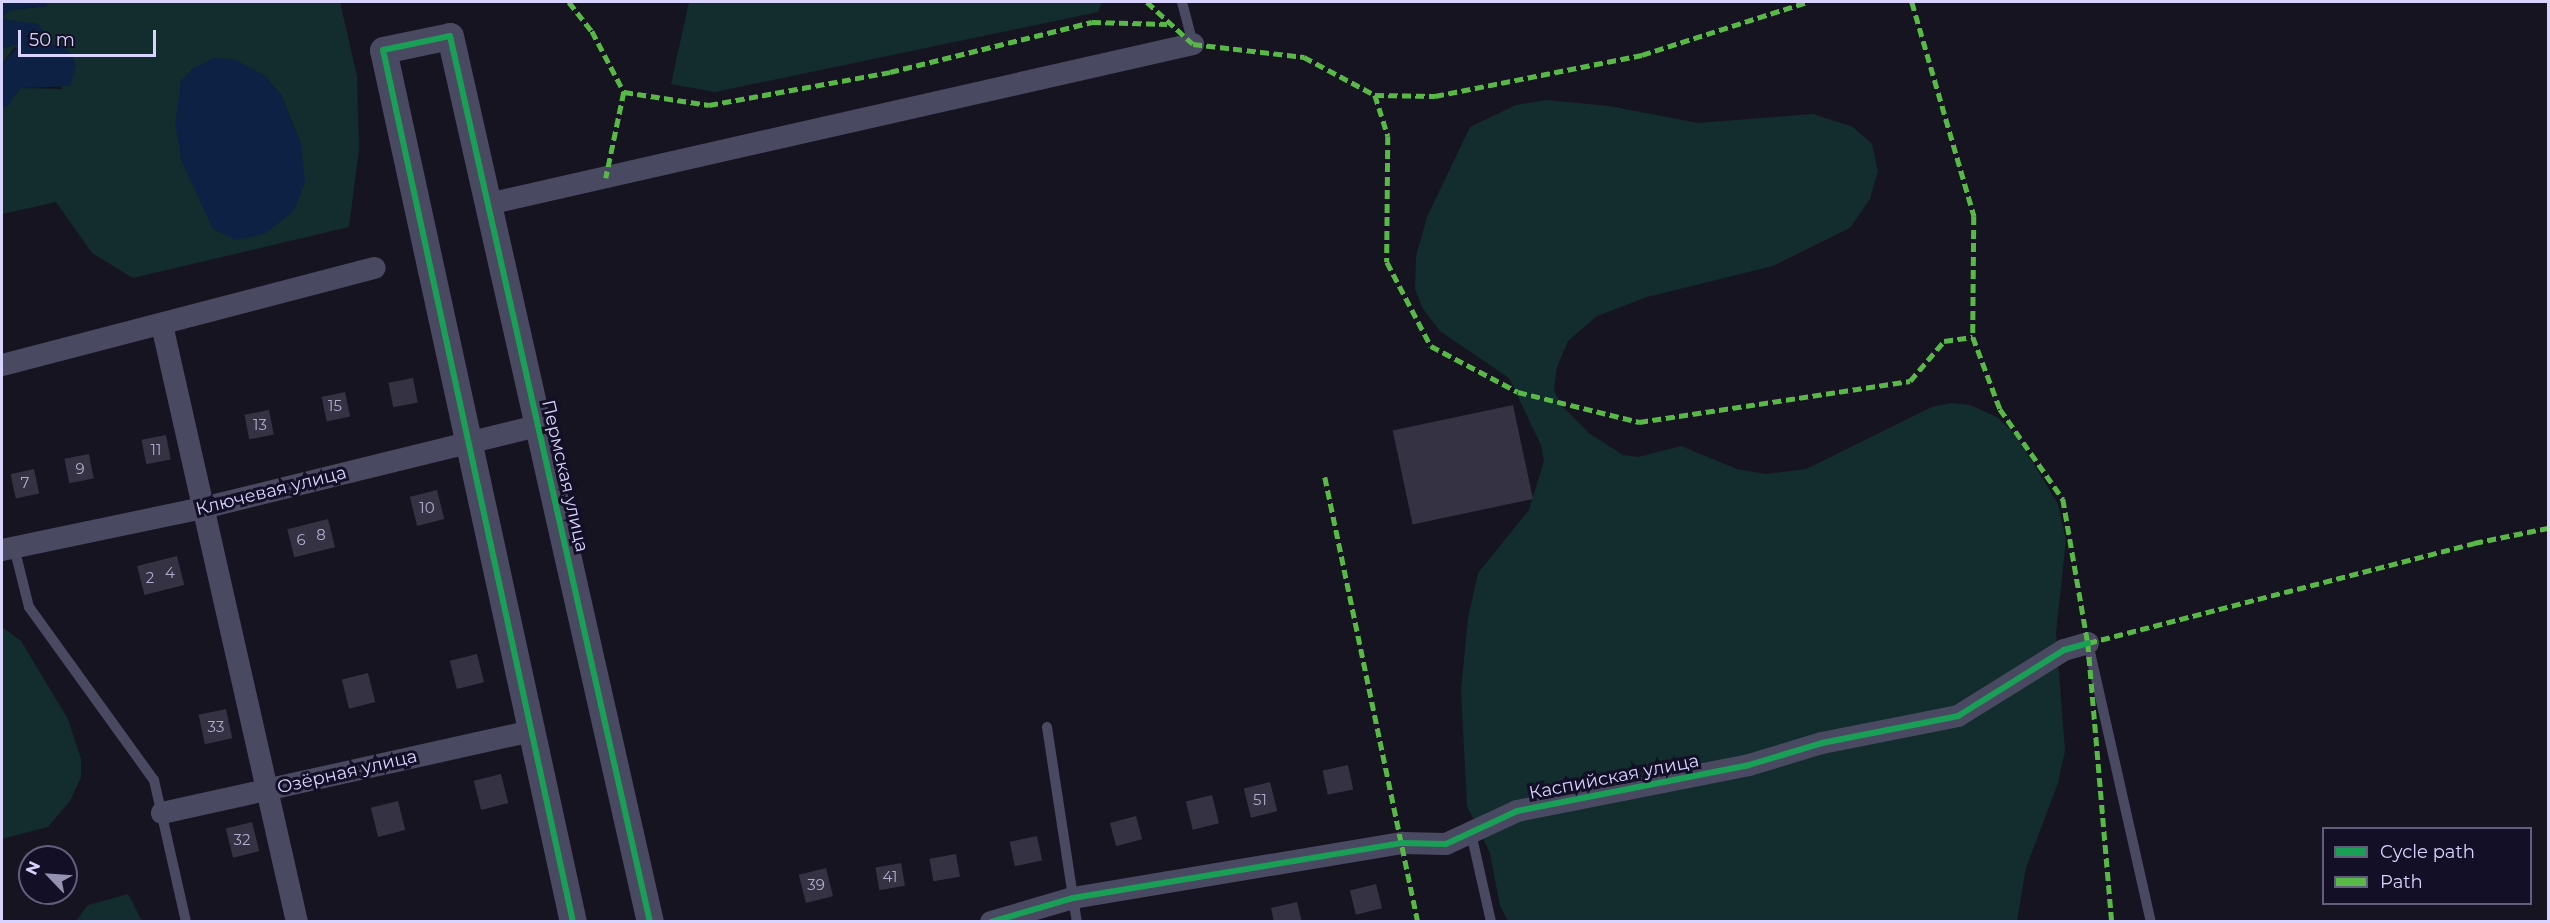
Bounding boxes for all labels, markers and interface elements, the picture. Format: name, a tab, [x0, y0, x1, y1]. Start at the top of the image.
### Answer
scale bar	[21, 18, 159, 56]
text: 50 m	[29, 29, 75, 51]
house number: 15	[328, 397, 342, 415]
street label: Пермская улица	[537, 398, 593, 554]
house number: 13	[253, 416, 267, 434]
house number: 11	[151, 441, 161, 459]
house number: 9	[75, 460, 85, 478]
street label: Ключевая улица	[193, 462, 349, 520]
house number: 7	[21, 474, 29, 492]
house number: 10	[419, 499, 435, 517]
house number: 8	[316, 526, 326, 544]
house number: 6	[296, 531, 306, 549]
house number: 4	[165, 564, 175, 582]
house number: 2	[146, 569, 154, 587]
house number: 33	[208, 718, 224, 736]
street label: Озёрная улица	[275, 745, 419, 799]
street label: Каспийская улица	[1527, 750, 1701, 804]
house number: 51	[1253, 791, 1267, 809]
legend	[2322, 827, 2532, 905]
house number: 32	[234, 831, 250, 849]
text: Cycle path	[2380, 841, 2475, 863]
north arrow	[18, 845, 78, 905]
text: N	[22, 858, 44, 878]
house number: 41	[883, 868, 897, 886]
text: Path	[2380, 871, 2423, 893]
house number: 39	[807, 876, 825, 894]

